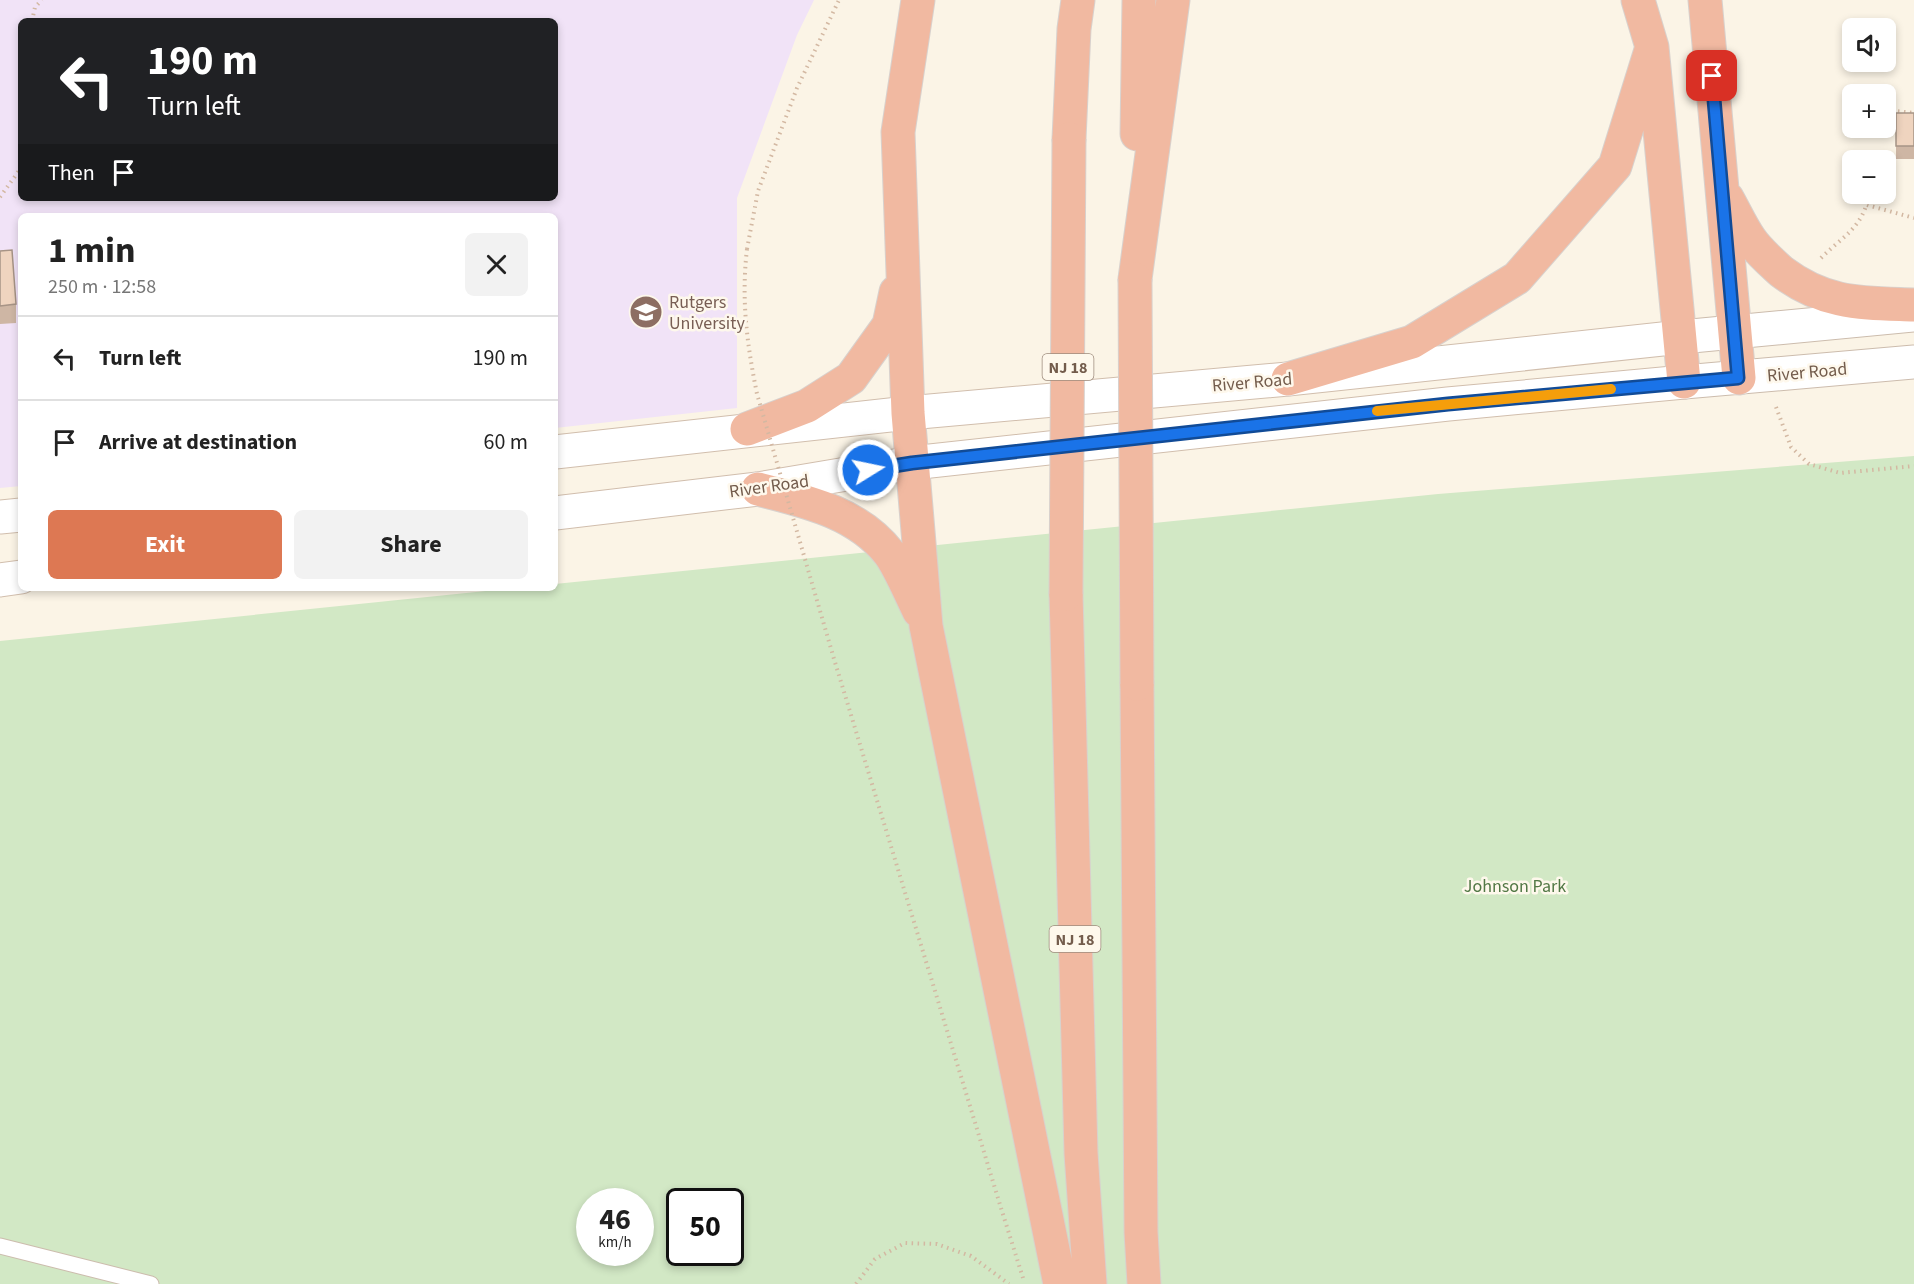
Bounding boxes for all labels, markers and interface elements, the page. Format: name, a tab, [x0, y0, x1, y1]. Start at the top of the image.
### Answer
map controls	[1842, 18, 1896, 204]
button: sound	[1842, 18, 1896, 72]
text: 190 m	[147, 31, 258, 91]
icon: left	[48, 42, 126, 120]
pin	[1686, 50, 1737, 101]
icon: arrive	[1695, 59, 1728, 92]
button: +	[1842, 84, 1896, 138]
text: Turn left	[147, 87, 241, 126]
button: −	[1842, 150, 1896, 204]
icon: arrive	[107, 156, 140, 189]
text: Then	[48, 157, 95, 189]
text: 1 min	[48, 225, 136, 276]
button: close	[465, 233, 528, 296]
text: 250 m · 12:58	[48, 273, 156, 301]
place label: Rutgers University	[669, 290, 745, 336]
school or university icon: Rutgers University	[628, 294, 664, 330]
icon: left	[48, 342, 81, 375]
text: Turn left	[99, 342, 181, 374]
text: 190 m	[473, 342, 528, 374]
road number: NJ 18	[1042, 354, 1094, 380]
street label: River Road	[1766, 357, 1848, 388]
street label: River Road	[1211, 367, 1293, 398]
icon: arrive	[48, 426, 81, 459]
text: Arrive at destination	[99, 426, 297, 458]
text: 60 m	[483, 426, 528, 458]
position arrow	[836, 438, 900, 502]
street label: River Road	[728, 469, 811, 504]
button: Exit	[48, 510, 282, 579]
button: Share	[294, 510, 528, 579]
park label: Johnson Park	[1464, 874, 1566, 899]
road number: NJ 18	[1050, 926, 1100, 952]
speed limit sign: 50	[666, 1188, 744, 1266]
text: 46	[599, 1198, 631, 1241]
text: km/h	[598, 1232, 632, 1253]

